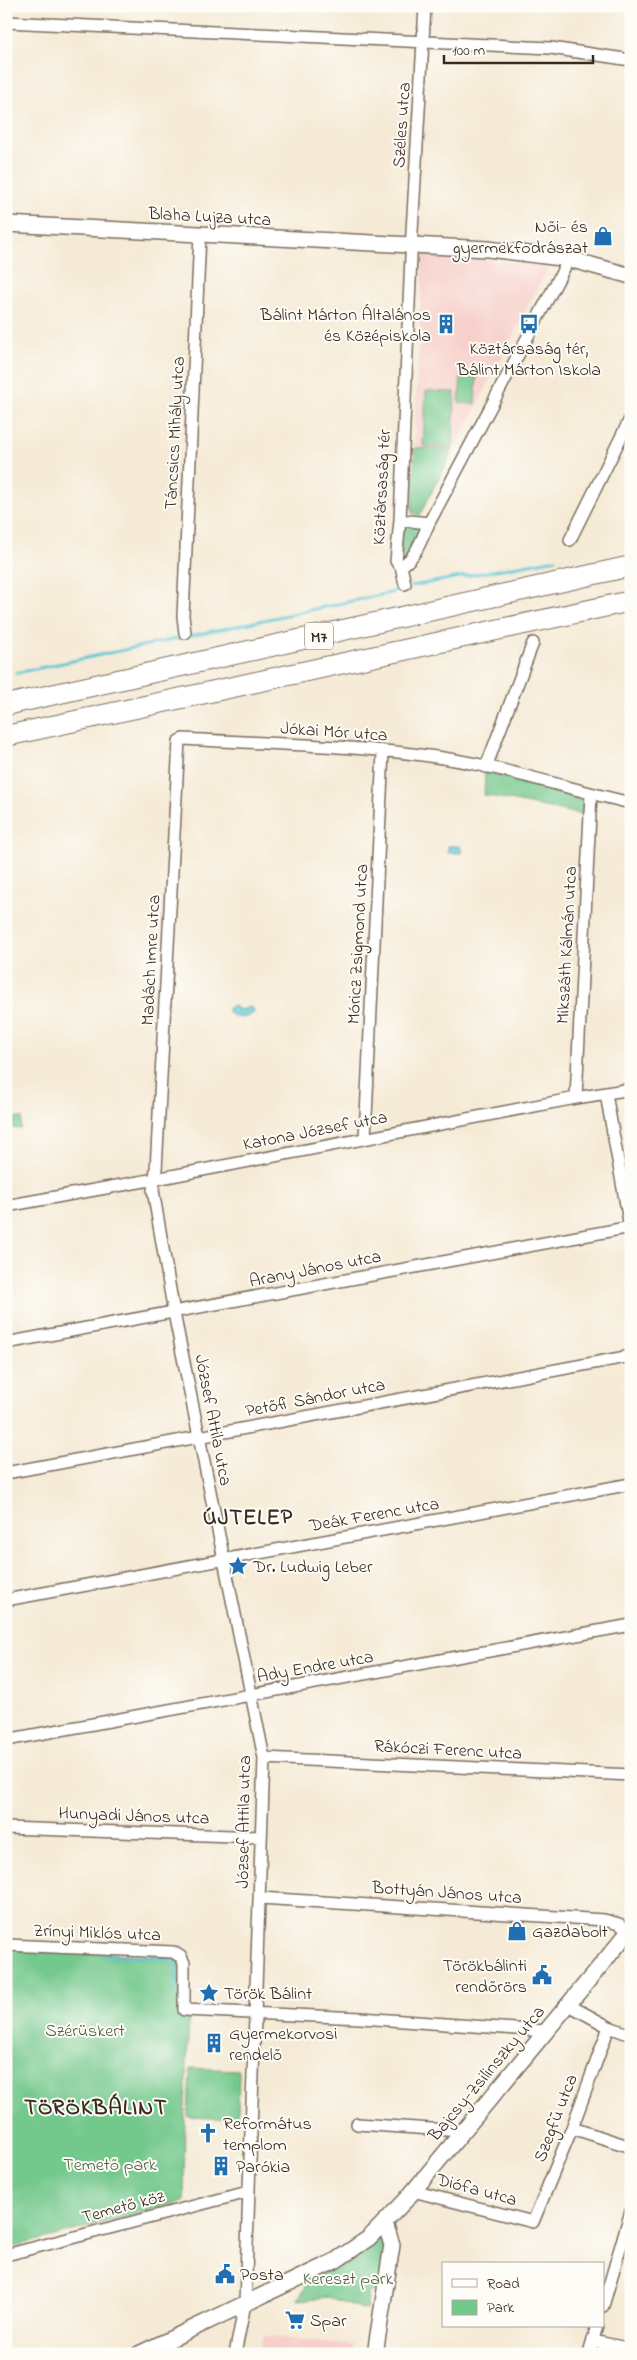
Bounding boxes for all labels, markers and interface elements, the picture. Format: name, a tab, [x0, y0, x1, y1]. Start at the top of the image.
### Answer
scale bar	[444, 32, 593, 64]
text: 100 m	[452, 40, 485, 62]
street label: Széles utca	[387, 81, 419, 169]
street label: Blaha Lujza utca	[147, 202, 272, 234]
place label: Női- és gyermekfodrászat	[451, 215, 588, 263]
shop icon: Női- és gyermekfodrászat	[592, 225, 614, 247]
place label: Bálint Márton Általános és Középiskola	[259, 303, 431, 350]
building icon: Bálint Márton Általános és Középiskola	[435, 313, 457, 335]
bus stop icon: Köztársaság tér, Bálint Márton Iskola	[518, 313, 540, 335]
place label: Köztársaság tér, Bálint Márton Iskola	[456, 337, 601, 384]
street label: Táncsics Mihály utca	[159, 356, 193, 511]
street label: Köztársaság tér	[367, 428, 400, 546]
road number: M7	[305, 622, 333, 650]
street label: Jókai Mór utca	[279, 716, 388, 750]
street label: Móricz Zsigmond utca	[342, 863, 377, 1025]
street label: Mikszáth Kálmán utca	[551, 865, 585, 1025]
street label: Madách Imre utca	[136, 894, 168, 1026]
street label: Katona József utca	[241, 1105, 390, 1159]
street label: Arany János utca	[247, 1244, 383, 1295]
street label: József Attila utca	[187, 1352, 238, 1488]
street label: Petőfi Sándor utca	[243, 1373, 388, 1425]
street label: Deák Ferenc utca	[306, 1492, 441, 1540]
district label: ÚJTELEP	[203, 1503, 293, 1535]
place icon: Dr. Ludwig Leber	[227, 1555, 249, 1577]
place label: Dr. Ludwig Leber	[252, 1555, 373, 1582]
street label: Ady Endre utca	[255, 1645, 376, 1691]
street label: Rákóczi Ferenc utca	[373, 1734, 523, 1768]
street label: József Attila utca	[231, 1755, 259, 1889]
street label: Hunyadi János utca	[58, 1801, 210, 1833]
street label: Bottyán János utca	[370, 1876, 523, 1912]
street label: Zrínyi Miklós utca	[33, 1919, 161, 1949]
shop icon: Gazdabolt	[506, 1920, 528, 1942]
place label: Gazdabolt	[532, 1920, 608, 1946]
place label: Törökbálinti rendőrörs	[443, 1954, 527, 2001]
public building icon: Törökbálinti rendőrörs	[531, 1964, 553, 1986]
place icon: Török Bálint	[198, 1982, 220, 2004]
place label: Török Bálint	[224, 1982, 312, 2008]
street label: Bajcsy-Zsilinszky utca	[422, 2001, 552, 2149]
park label: Szérüskert	[45, 2019, 125, 2045]
place label: Gyermekorvosi rendelő	[229, 2022, 338, 2069]
building icon: Gyermekorvosi rendelő	[203, 2032, 225, 2054]
street label: Szegfű utca	[528, 2071, 586, 2167]
district label: TÖRÖKBÁLINT	[24, 2093, 168, 2125]
place label: Református templom	[223, 2112, 312, 2159]
church icon: Református templom	[197, 2122, 219, 2144]
park label: Temető park	[63, 2153, 157, 2179]
building icon: Parókia	[210, 2155, 232, 2177]
place label: Parókia	[236, 2155, 290, 2181]
street label: Diófa utca	[432, 2167, 520, 2214]
street label: Temető köz	[79, 2184, 168, 2232]
legend	[442, 2262, 604, 2328]
public building icon: Posta	[214, 2263, 236, 2285]
place label: Posta	[240, 2263, 284, 2289]
park label: Kereszt park	[303, 2267, 393, 2293]
text: Road	[487, 2273, 520, 2295]
text: Park	[487, 2297, 515, 2319]
supermarket icon: Spar	[284, 2309, 306, 2331]
place label: Spar	[310, 2309, 347, 2335]

